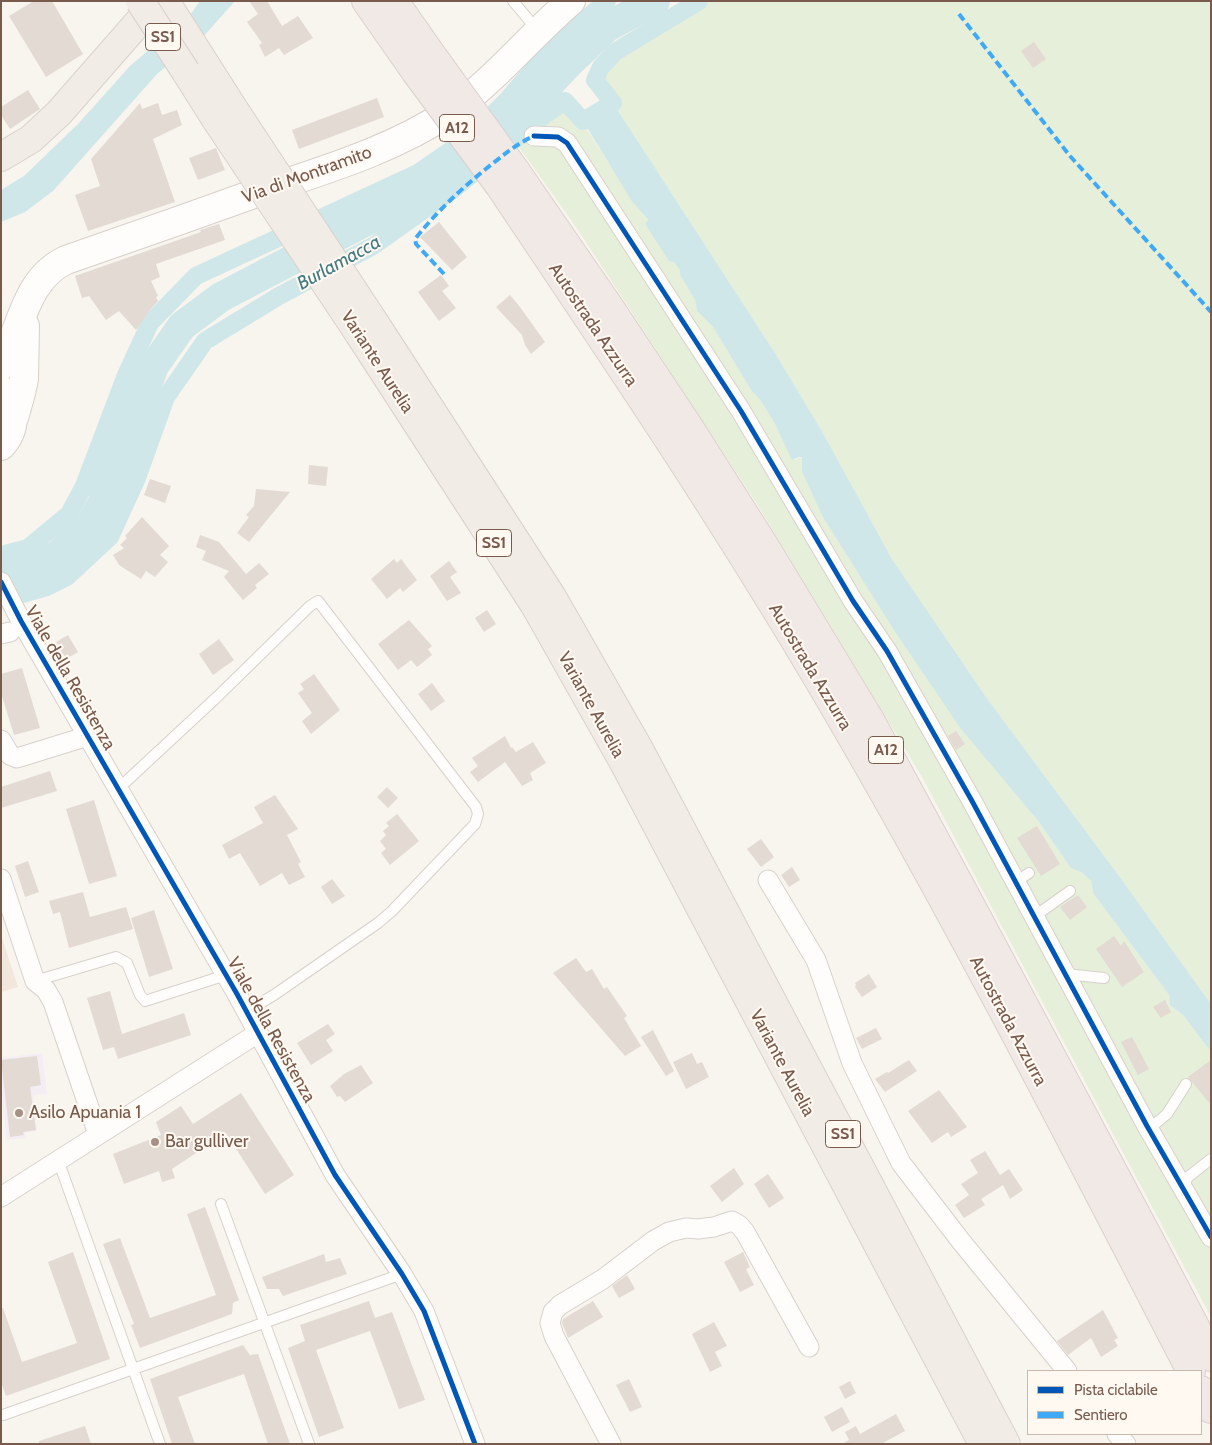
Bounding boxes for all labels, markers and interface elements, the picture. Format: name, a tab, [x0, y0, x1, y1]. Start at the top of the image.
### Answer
road number: SS1	[146, 24, 180, 51]
road number: A12	[440, 115, 474, 142]
street label: Via di Montramito	[239, 142, 375, 208]
water label: Burlamacca	[293, 231, 385, 295]
street label: Autostrada Azzurra	[544, 259, 642, 391]
street label: Variante Aurelia	[336, 307, 418, 417]
road number: SS1	[476, 530, 512, 556]
street label: Autostrada Azzurra	[764, 600, 856, 734]
street label: Viale della Resistenza	[20, 602, 120, 754]
street label: Variante Aurelia	[553, 648, 629, 762]
road number: A12	[868, 736, 904, 764]
street label: Autostrada Azzurra	[965, 952, 1051, 1090]
street label: Viale della Resistenza	[222, 954, 320, 1106]
street label: Variante Aurelia	[745, 1006, 819, 1120]
place label: Asilo Apuania 1	[29, 1102, 141, 1124]
marker: Asilo Apuania 1	[13, 1107, 25, 1119]
road number: SS1	[826, 1120, 860, 1148]
place label: Bar gulliver	[165, 1131, 248, 1153]
marker: Bar gulliver	[149, 1136, 161, 1148]
legend	[1027, 1370, 1202, 1435]
text: Pista ciclabile	[1074, 1381, 1158, 1399]
text: Sentiero	[1074, 1406, 1127, 1424]

